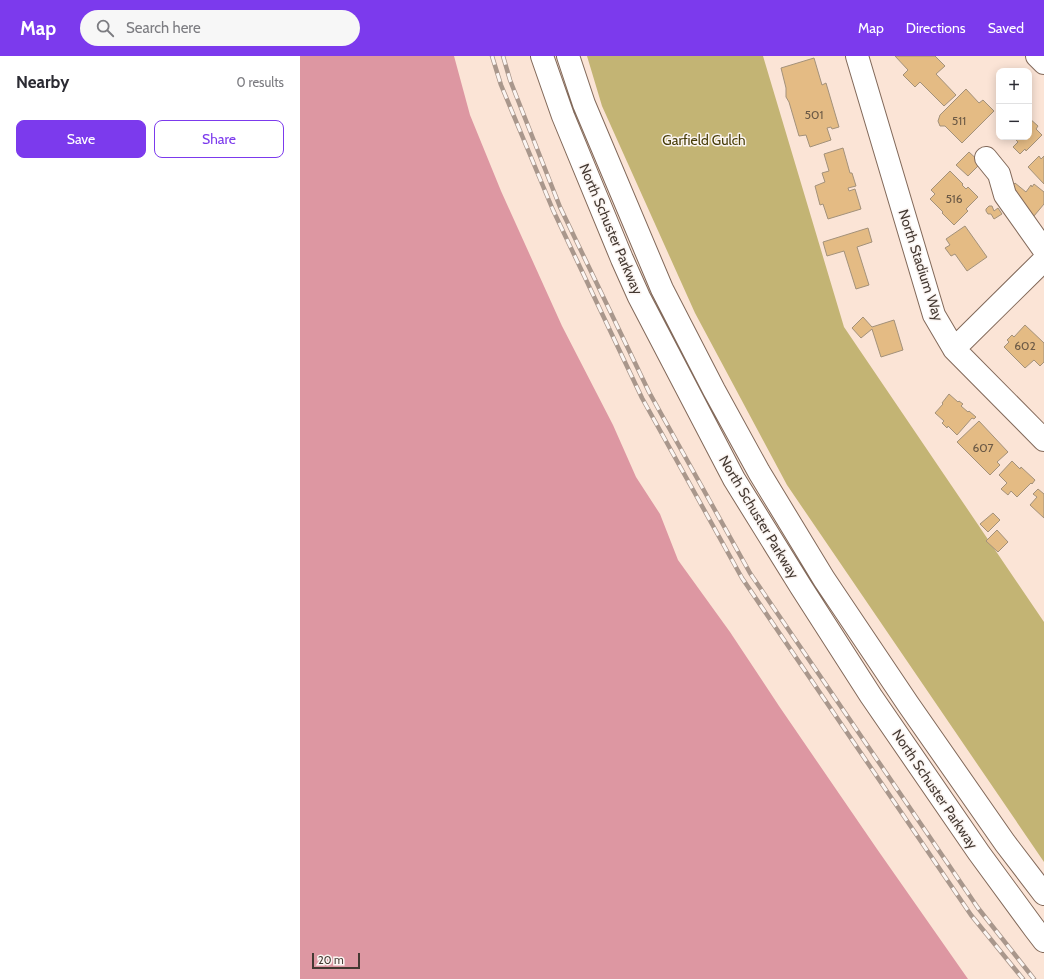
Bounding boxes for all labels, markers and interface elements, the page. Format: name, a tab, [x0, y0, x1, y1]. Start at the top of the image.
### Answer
search box	[80, 10, 360, 46]
text: Map	[20, 17, 56, 40]
icon: search	[94, 17, 116, 39]
text: Search here	[126, 19, 201, 37]
text: Map	[858, 19, 884, 37]
text: Directions	[906, 19, 966, 37]
text: Saved	[988, 19, 1024, 37]
map controls	[996, 68, 1032, 140]
button: +	[996, 68, 1032, 104]
text: Nearby	[16, 72, 69, 92]
text: 0 results	[236, 74, 284, 90]
button: −	[996, 104, 1032, 140]
house number: 501	[805, 107, 823, 122]
house number: 511	[952, 113, 966, 128]
button: Save	[16, 120, 146, 158]
button: Share	[154, 120, 284, 158]
park label: Garfield Gulch	[662, 131, 746, 149]
street label: North Schuster Parkway	[575, 161, 647, 297]
house number: 516	[945, 191, 963, 206]
street label: North Stadium Way	[894, 207, 948, 323]
house number: 602	[1014, 338, 1036, 353]
house number: 607	[972, 440, 994, 455]
street label: North Schuster Parkway	[715, 452, 803, 582]
street label: North Schuster Parkway	[888, 726, 982, 852]
scale bar	[312, 951, 360, 970]
text: 20 m	[318, 953, 344, 967]

